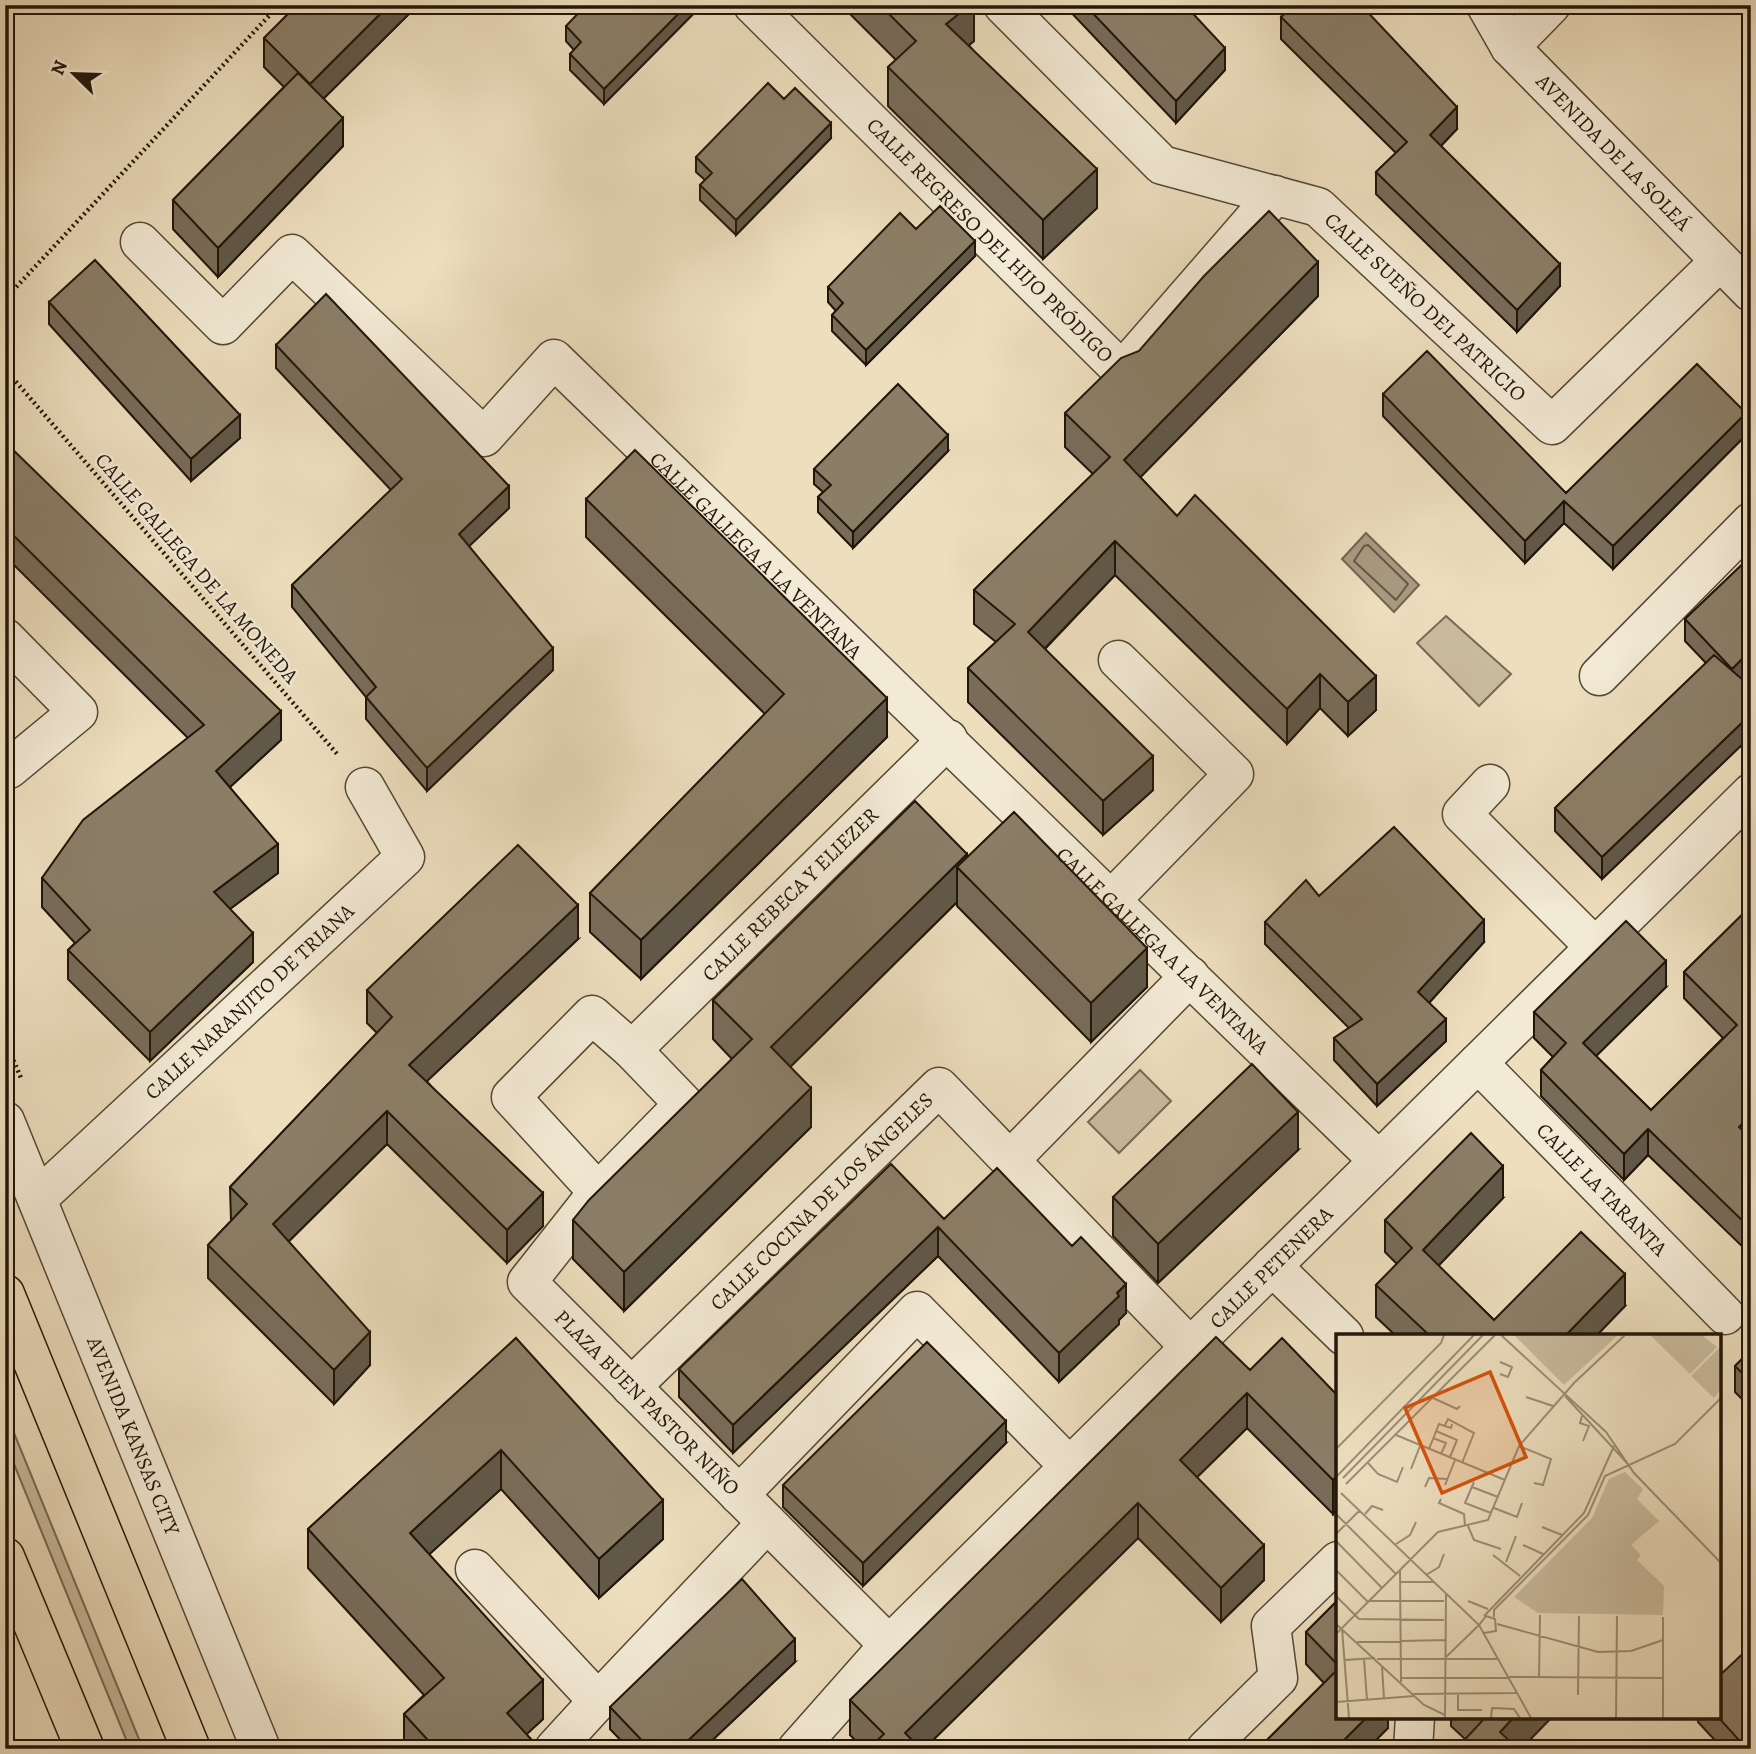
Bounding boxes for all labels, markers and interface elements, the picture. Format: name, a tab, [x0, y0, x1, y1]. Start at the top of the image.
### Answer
north arrow	[38, 38, 108, 108]
text: N	[45, 56, 74, 79]
street label: AVENIDA DE LA SOLEÁ	[1529, 67, 1698, 237]
street label: CALLE REGRESO DEL HIJO PRÓDIGO	[861, 112, 1120, 369]
street label: CALLE SUEÑO DEL PATRICIO	[1319, 206, 1532, 408]
street label: CALLE GALLEGA A LA VENTANA	[644, 446, 869, 666]
street label: CALLE GALLEGA DE LA MONEDA	[89, 447, 305, 690]
street label: CALLE REBECA Y ELIEZER	[696, 801, 885, 987]
street label: CALLE GALLEGA A LA VENTANA	[1050, 841, 1275, 1061]
street label: CALLE NARANJITO DE TRIANA	[139, 897, 361, 1106]
street label: CALLE COCINA DE LOS ÁNGELES	[704, 1086, 939, 1317]
street label: CALLE LA TARANTA	[1530, 1117, 1674, 1263]
street label: CALLE PETENERA	[1203, 1200, 1339, 1335]
street label: PLAZA BUEN PASTOR NIÑO	[548, 1304, 746, 1501]
street label: AVENIDA KANSAS CITY	[80, 1331, 187, 1540]
inset map	[1336, 1334, 1721, 1719]

